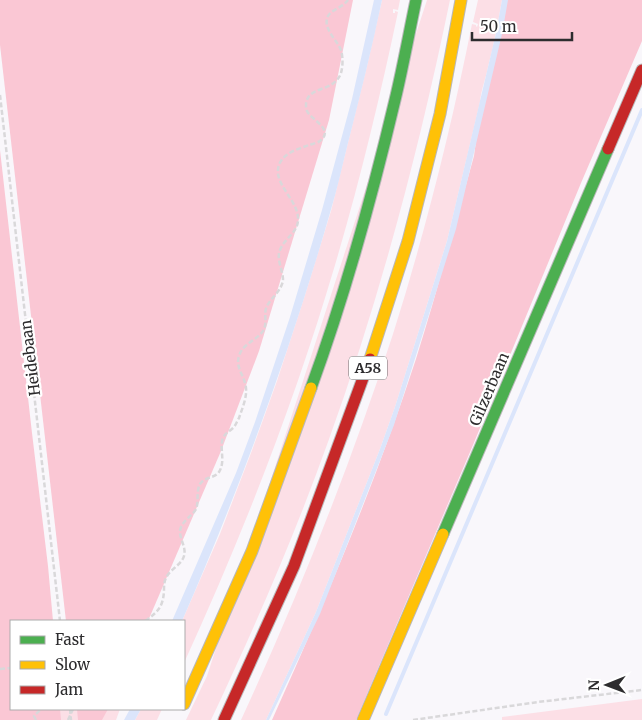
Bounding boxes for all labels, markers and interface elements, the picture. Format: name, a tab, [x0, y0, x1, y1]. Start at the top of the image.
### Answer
scale bar	[472, 10, 572, 42]
text: 50 m	[480, 17, 517, 36]
street label: Heidebaan	[16, 319, 44, 397]
street label: Gilzerbaan	[465, 349, 513, 429]
road number: A58	[349, 356, 387, 379]
legend	[10, 620, 185, 710]
text: Fast	[55, 630, 85, 649]
text: Slow	[55, 655, 90, 674]
north arrow	[582, 660, 632, 710]
text: Jam	[54, 680, 83, 699]
text: N	[585, 680, 603, 691]

